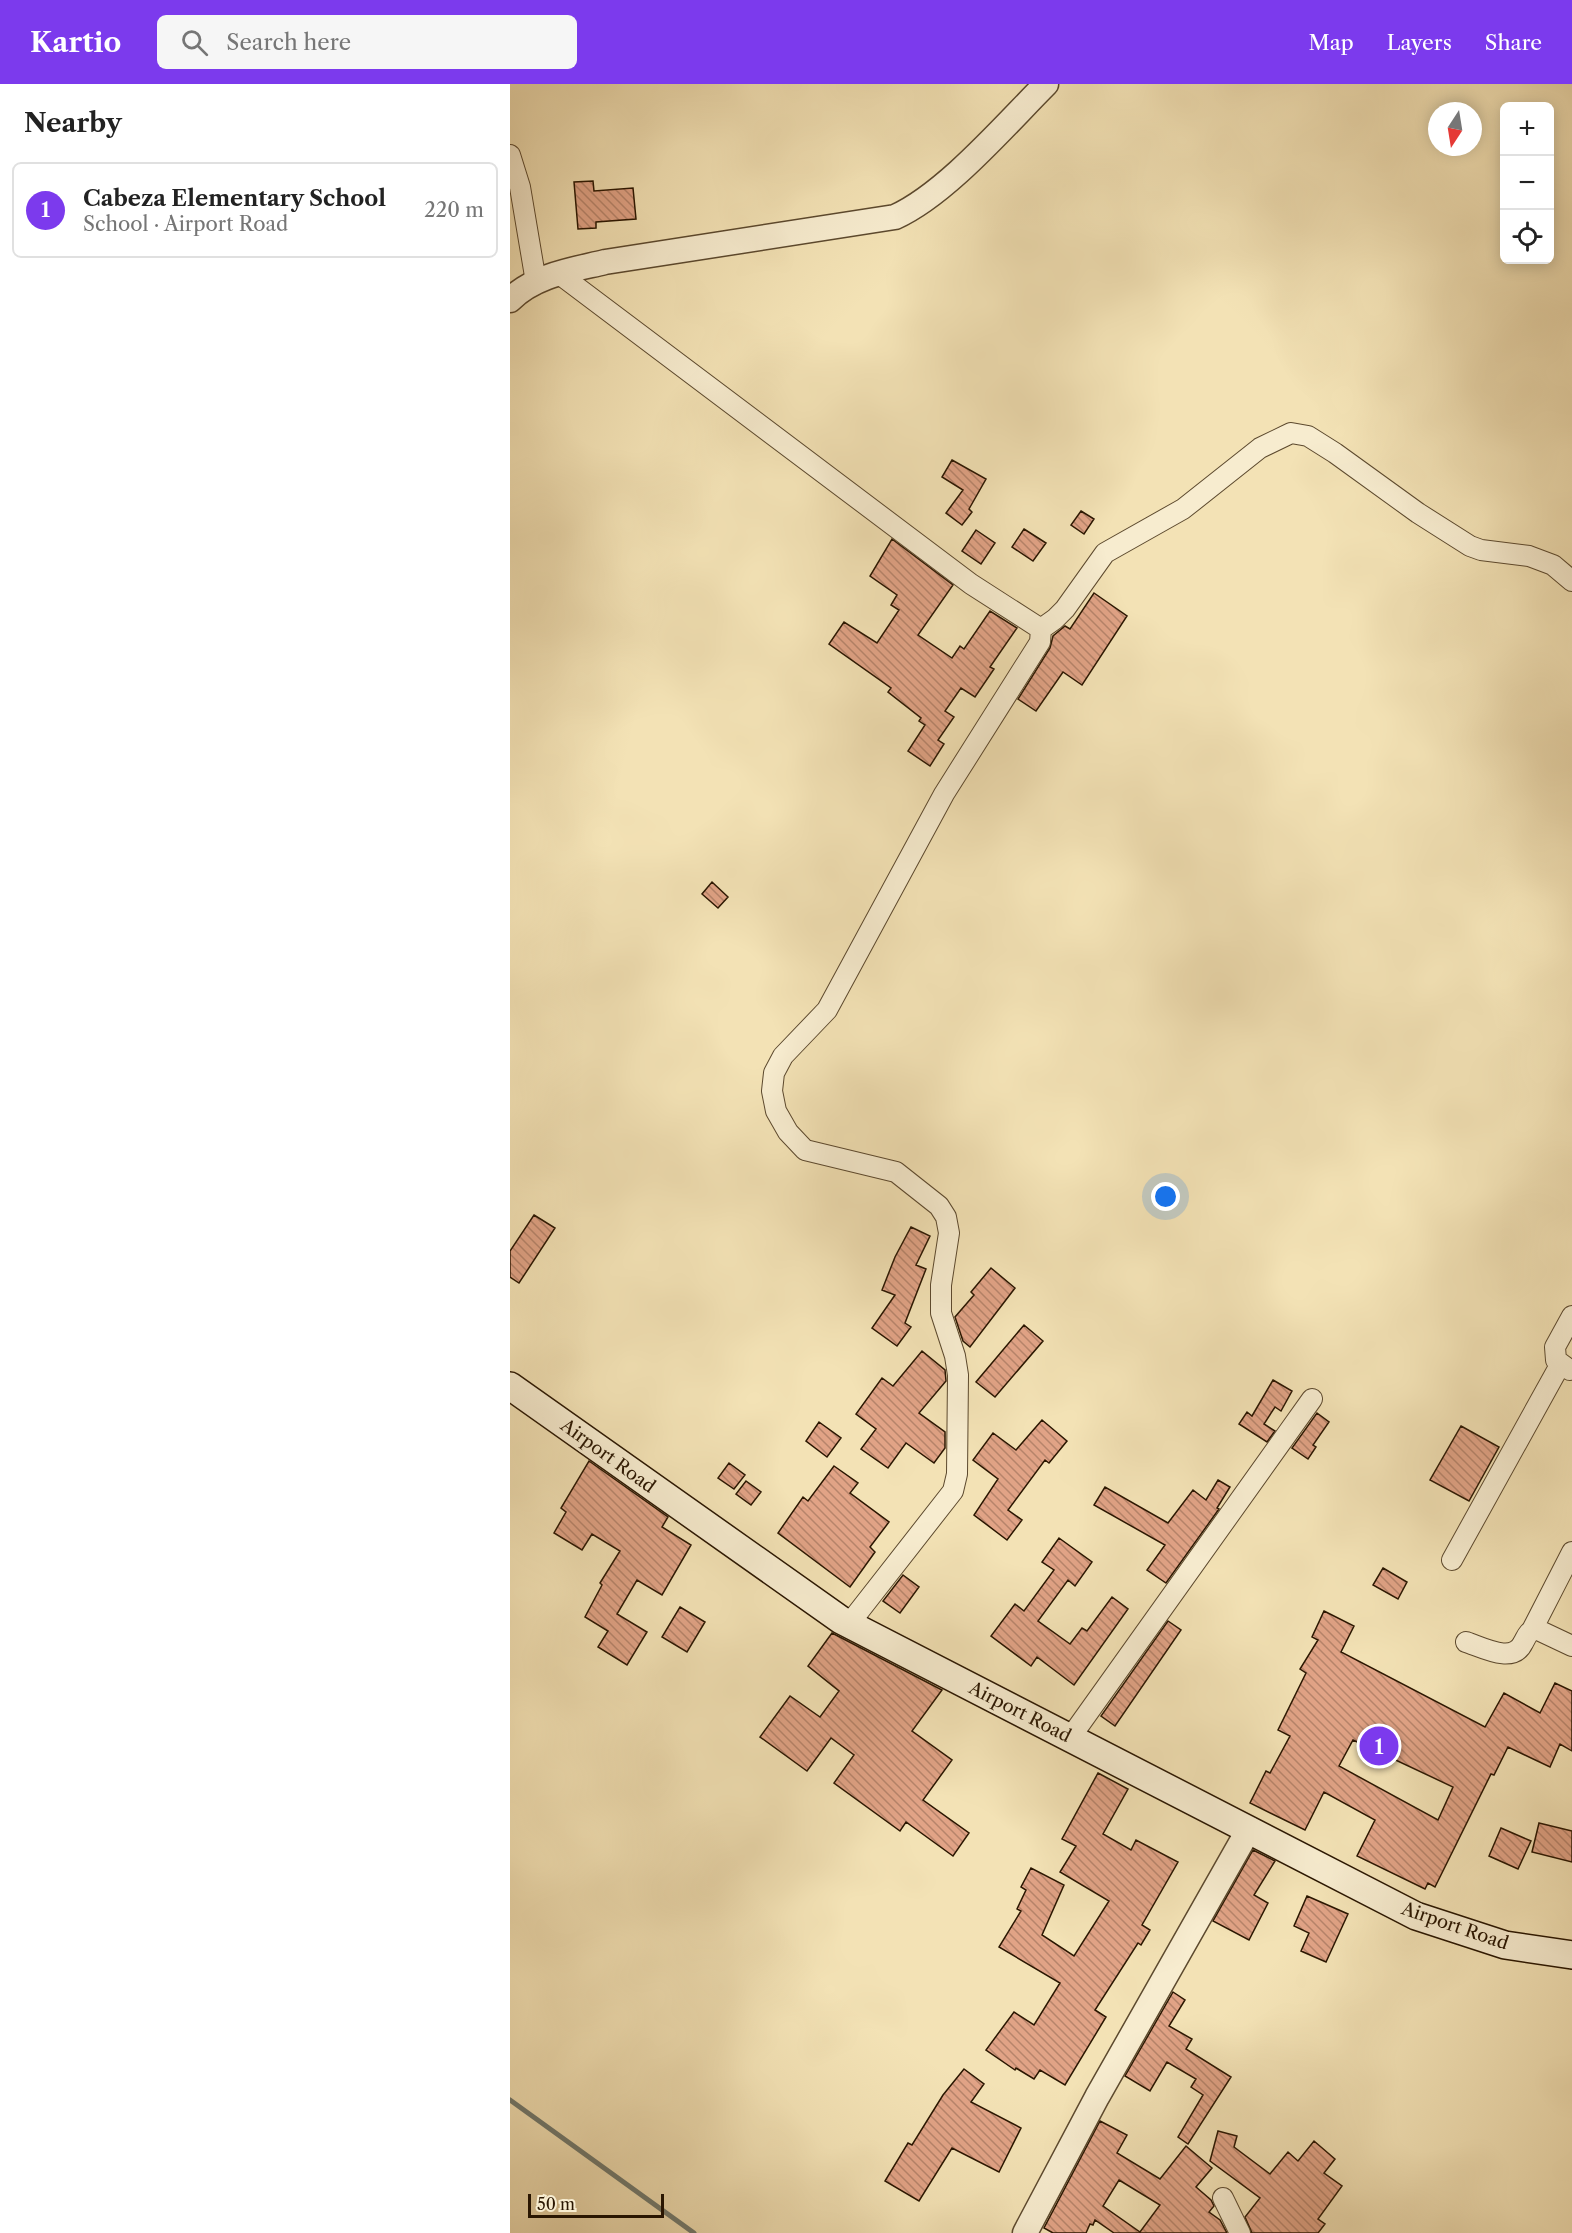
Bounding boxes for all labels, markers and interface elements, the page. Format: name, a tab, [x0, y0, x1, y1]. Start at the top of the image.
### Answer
search box	[157, 15, 577, 69]
text: Kartio	[30, 25, 121, 59]
icon: search	[178, 26, 211, 59]
text: Search here	[226, 29, 351, 56]
text: Map	[1309, 30, 1354, 55]
text: Layers	[1387, 30, 1452, 55]
text: Share	[1485, 30, 1542, 55]
north arrow	[1428, 102, 1482, 156]
map controls	[1500, 102, 1554, 264]
button: +	[1500, 102, 1554, 156]
text: Nearby	[24, 107, 122, 139]
button: −	[1500, 156, 1554, 210]
text: Cabeza Elementary School	[83, 185, 386, 212]
text: 1	[41, 198, 50, 222]
text: 220 m	[424, 198, 484, 222]
button: locate	[1500, 210, 1554, 264]
text: School · Airport Road	[83, 212, 288, 236]
your location	[1151, 1182, 1180, 1211]
street label: Airport Road	[556, 1414, 660, 1498]
street label: Airport Road	[964, 1676, 1075, 1747]
pin: 1	[1360, 1724, 1398, 1768]
street label: Airport Road	[1398, 1897, 1511, 1955]
scale bar	[528, 2191, 664, 2218]
text: 50 m	[537, 2194, 575, 2214]

